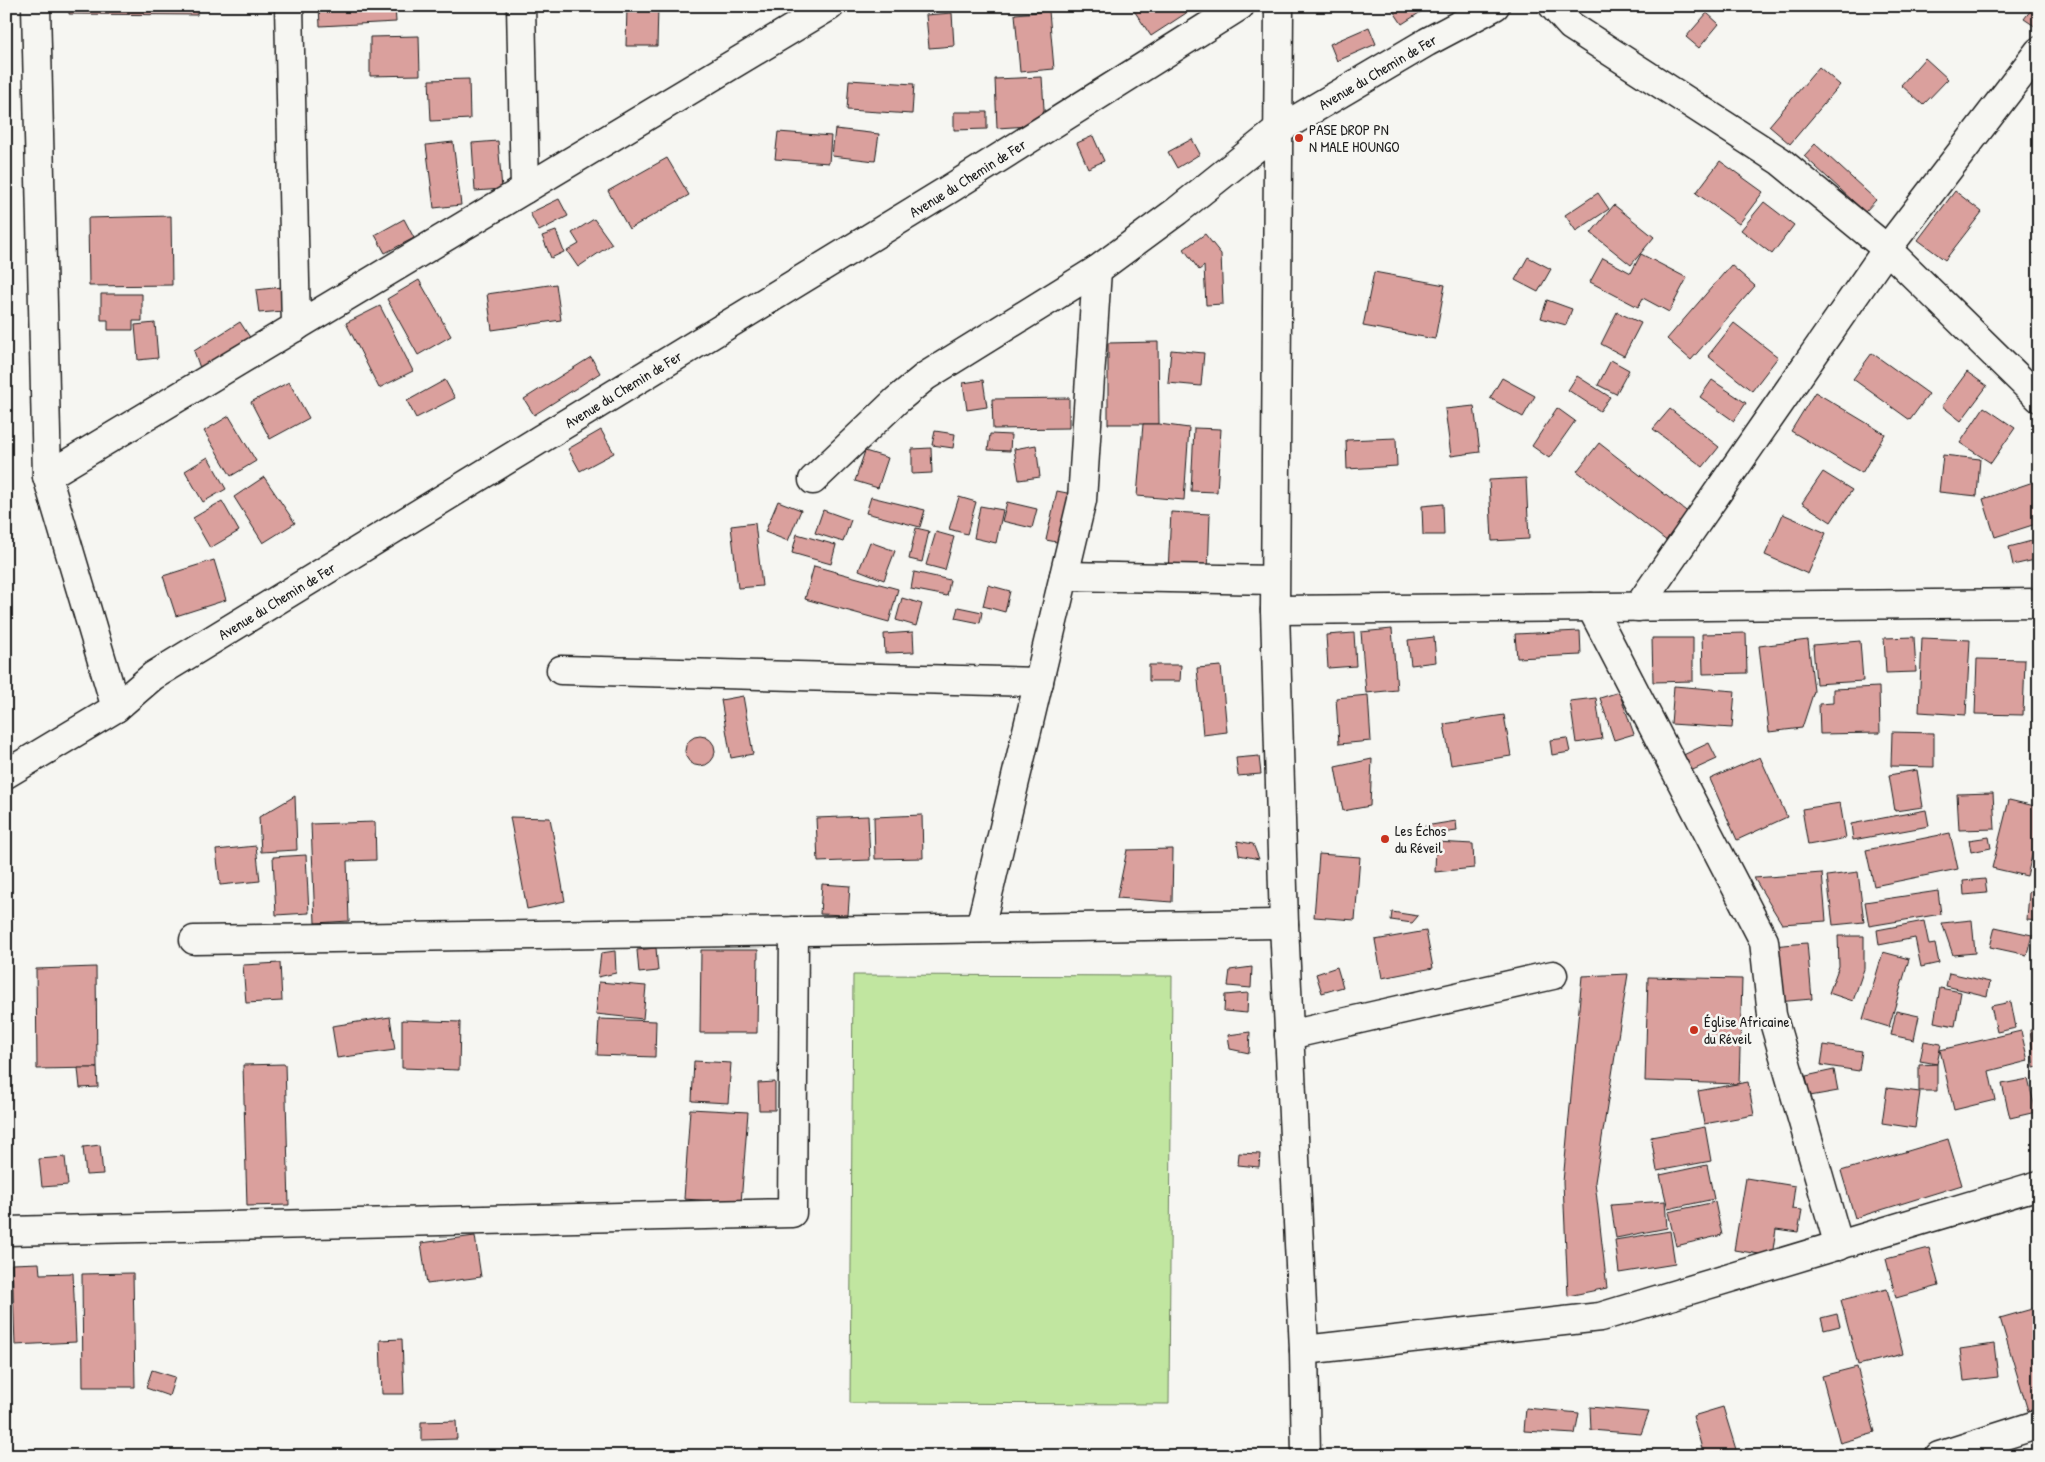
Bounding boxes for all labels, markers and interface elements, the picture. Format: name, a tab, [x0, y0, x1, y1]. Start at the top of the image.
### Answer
street label: Avenue du Chemin de Fer	[1314, 28, 1440, 114]
place label: PASE DROP PN N MALE HOUNGO	[1309, 119, 1399, 157]
marker: PASE DROP PN N MALE HOUNGO	[1293, 132, 1305, 144]
street label: Avenue du Chemin de Fer	[905, 133, 1030, 222]
street label: Avenue du Chemin de Fer	[560, 345, 686, 433]
street label: Avenue du Chemin de Fer	[214, 556, 339, 644]
place label: Les Échos du Réveil	[1395, 820, 1447, 858]
marker: Les Échos du Réveil	[1379, 833, 1391, 845]
place label: Église Africaine du Réveil	[1704, 1011, 1790, 1049]
marker: Église Africaine du Réveil	[1688, 1024, 1700, 1036]

